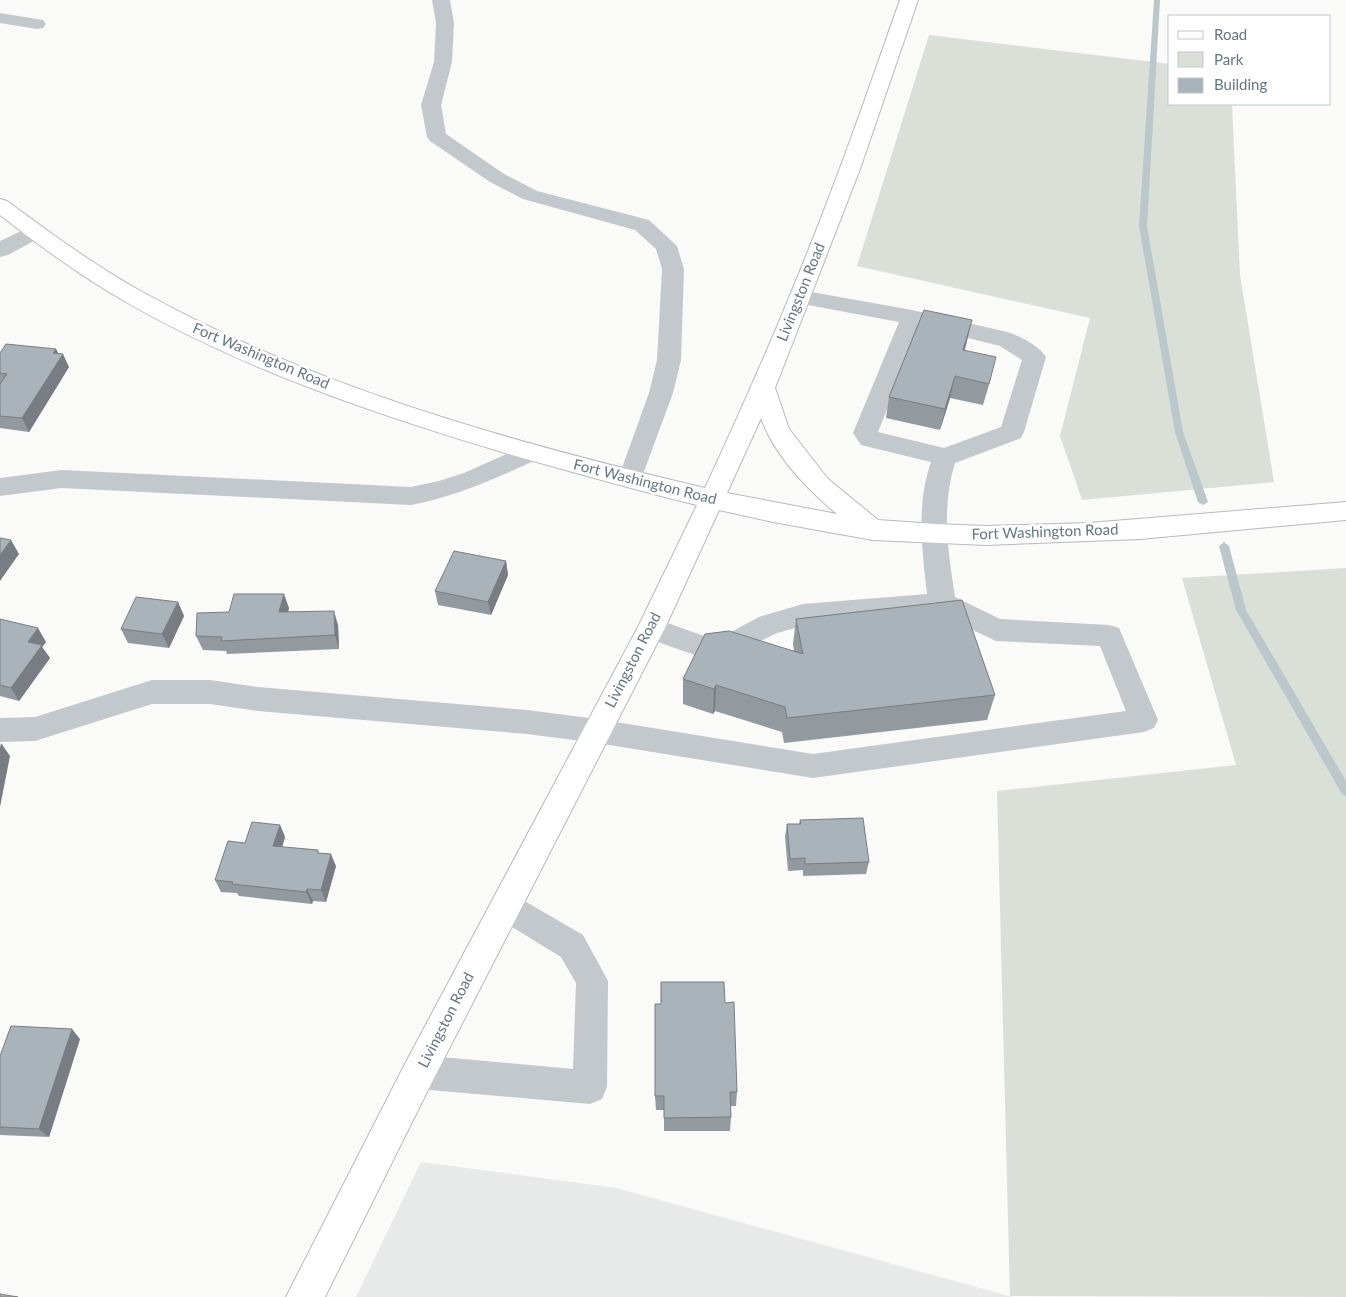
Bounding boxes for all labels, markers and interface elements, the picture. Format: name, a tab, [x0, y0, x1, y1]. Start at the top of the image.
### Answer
legend	[1168, 15, 1331, 105]
text: Road	[1214, 25, 1247, 43]
text: Park	[1214, 50, 1244, 68]
text: Building	[1214, 75, 1267, 93]
street label: Livingston Road	[772, 240, 828, 344]
street label: Fort Washington Road	[190, 318, 333, 392]
street label: Fort Washington Road	[572, 455, 719, 508]
street label: Fort Washington Road	[971, 519, 1119, 543]
street label: Livingston Road	[600, 609, 664, 710]
street label: Livingston Road	[413, 969, 477, 1070]

